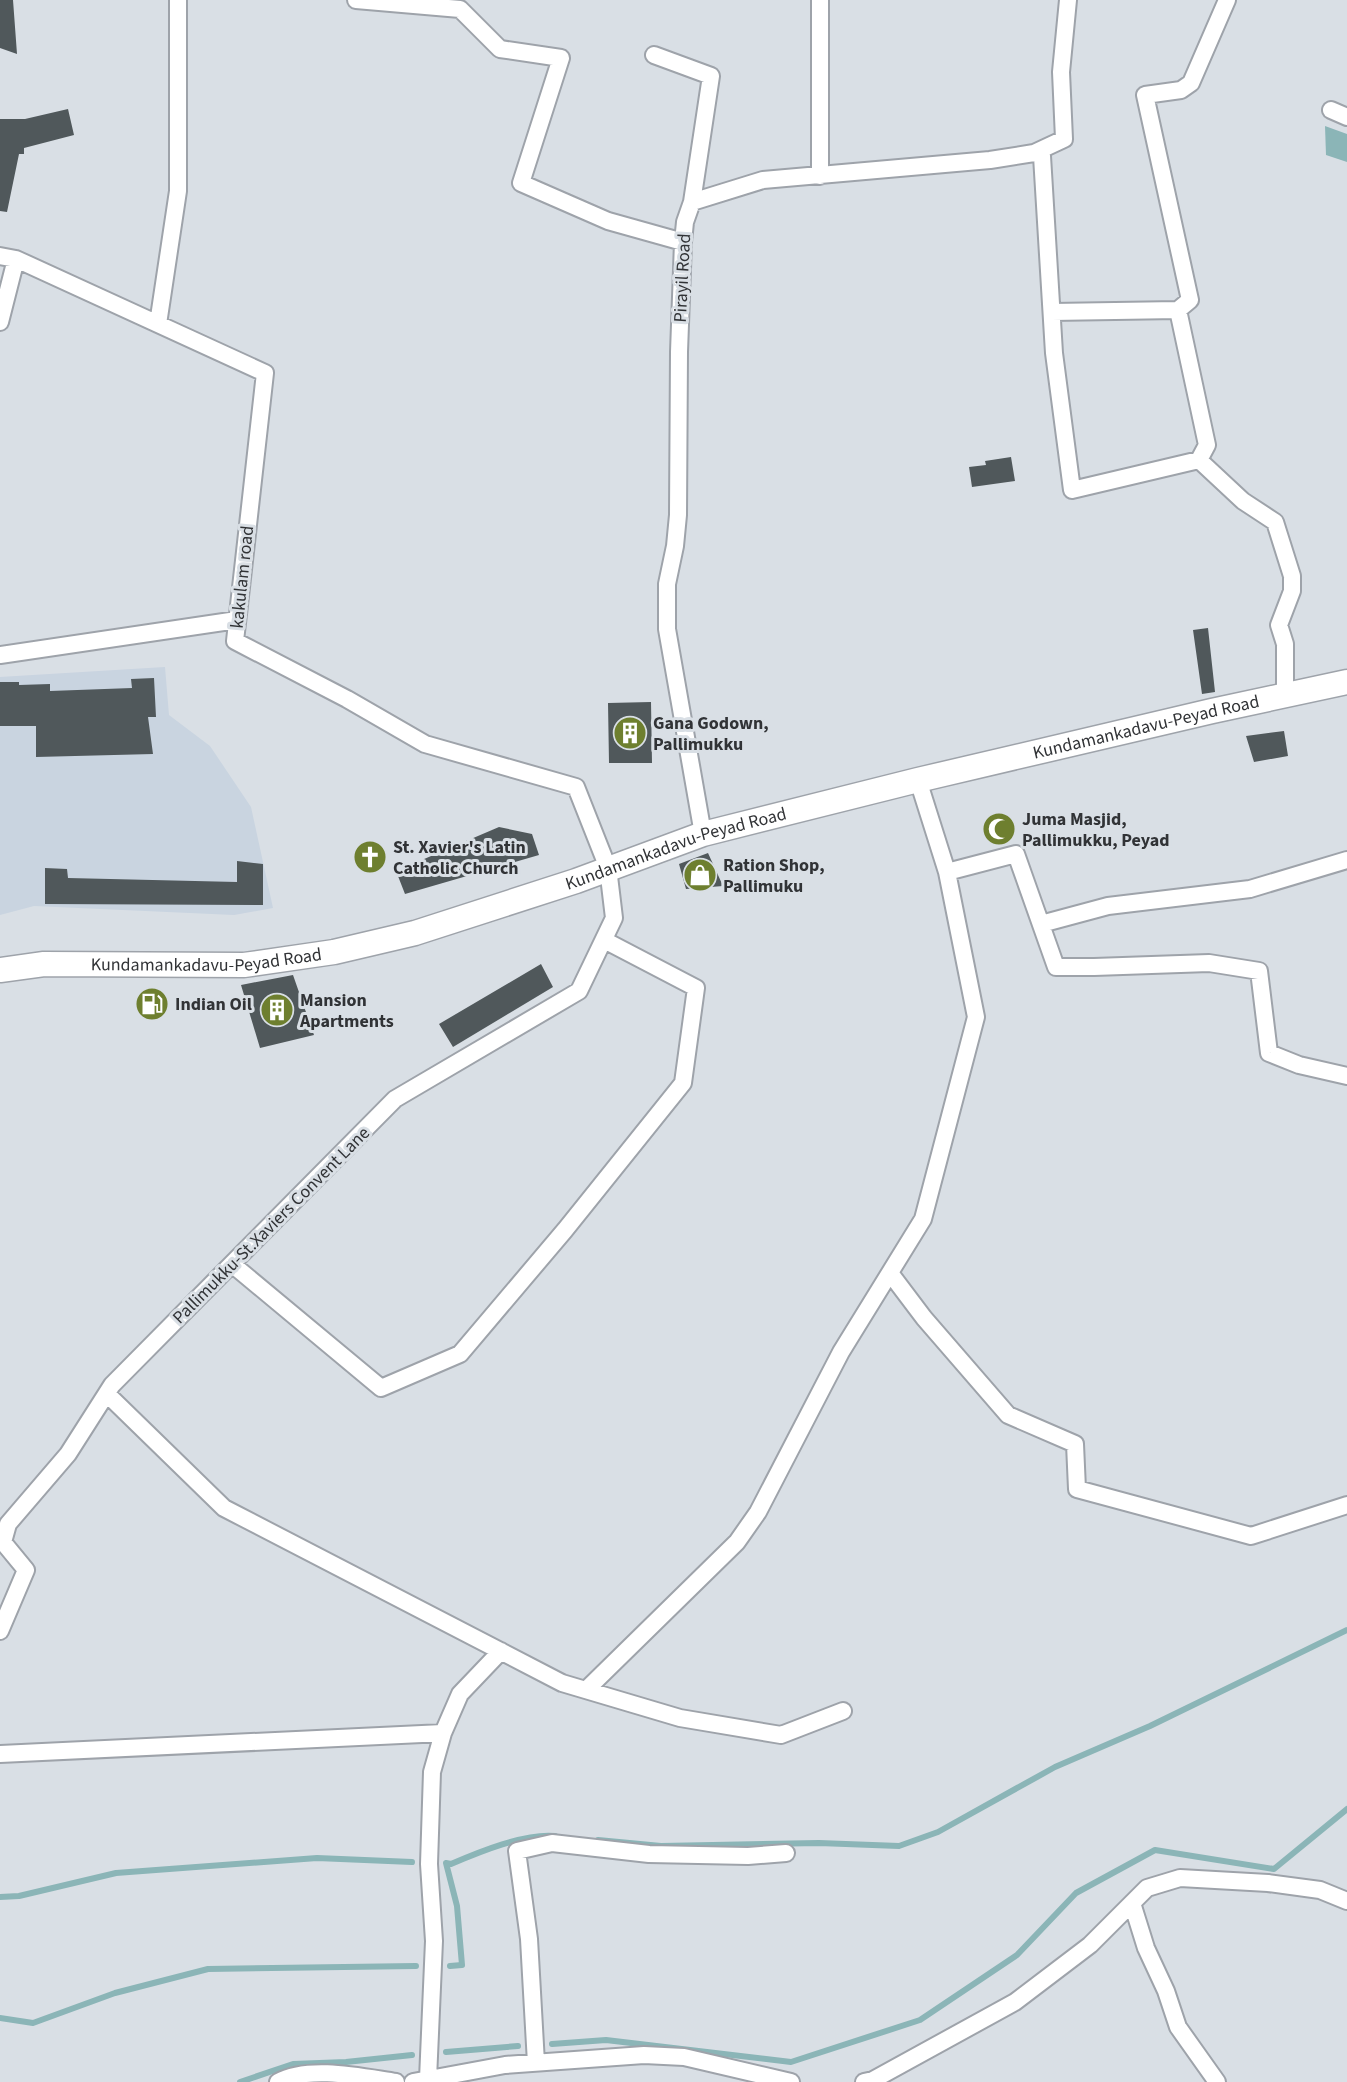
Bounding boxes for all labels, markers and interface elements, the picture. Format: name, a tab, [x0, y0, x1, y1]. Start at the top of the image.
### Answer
street label: Pirayil Road	[668, 233, 697, 323]
street label: kakulam road	[225, 524, 260, 630]
street label: Kundamankadavu-Peyad Road	[1030, 689, 1262, 766]
place label: Gana Godown, Pallimukku	[653, 711, 769, 757]
building icon: Gana Godown, Pallimukku	[612, 715, 648, 751]
street label: Kundamankadavu-Peyad Road	[562, 801, 789, 897]
place label: Juma Masjid, Pallimukku, Peyad	[1022, 807, 1170, 853]
mosque icon: Juma Masjid, Pallimukku, Peyad	[981, 811, 1017, 847]
place label: St. Xavier's Latin Catholic Church	[393, 835, 526, 881]
church icon: St. Xavier's Latin Catholic Church	[352, 839, 388, 875]
place label: Ration Shop, Pallimuku	[723, 853, 825, 899]
shop icon: Ration Shop, Pallimuku	[682, 857, 718, 893]
street label: Kundamankadavu-Peyad Road	[91, 942, 323, 978]
fuel station icon: Indian Oil	[134, 986, 170, 1022]
place label: Mansion Apartments	[299, 988, 394, 1034]
place label: Indian Oil	[175, 992, 252, 1017]
building icon: Mansion Apartments	[259, 992, 295, 1028]
street label: Pallimukku-St.Xaviers Convent Lane	[167, 1121, 376, 1330]

